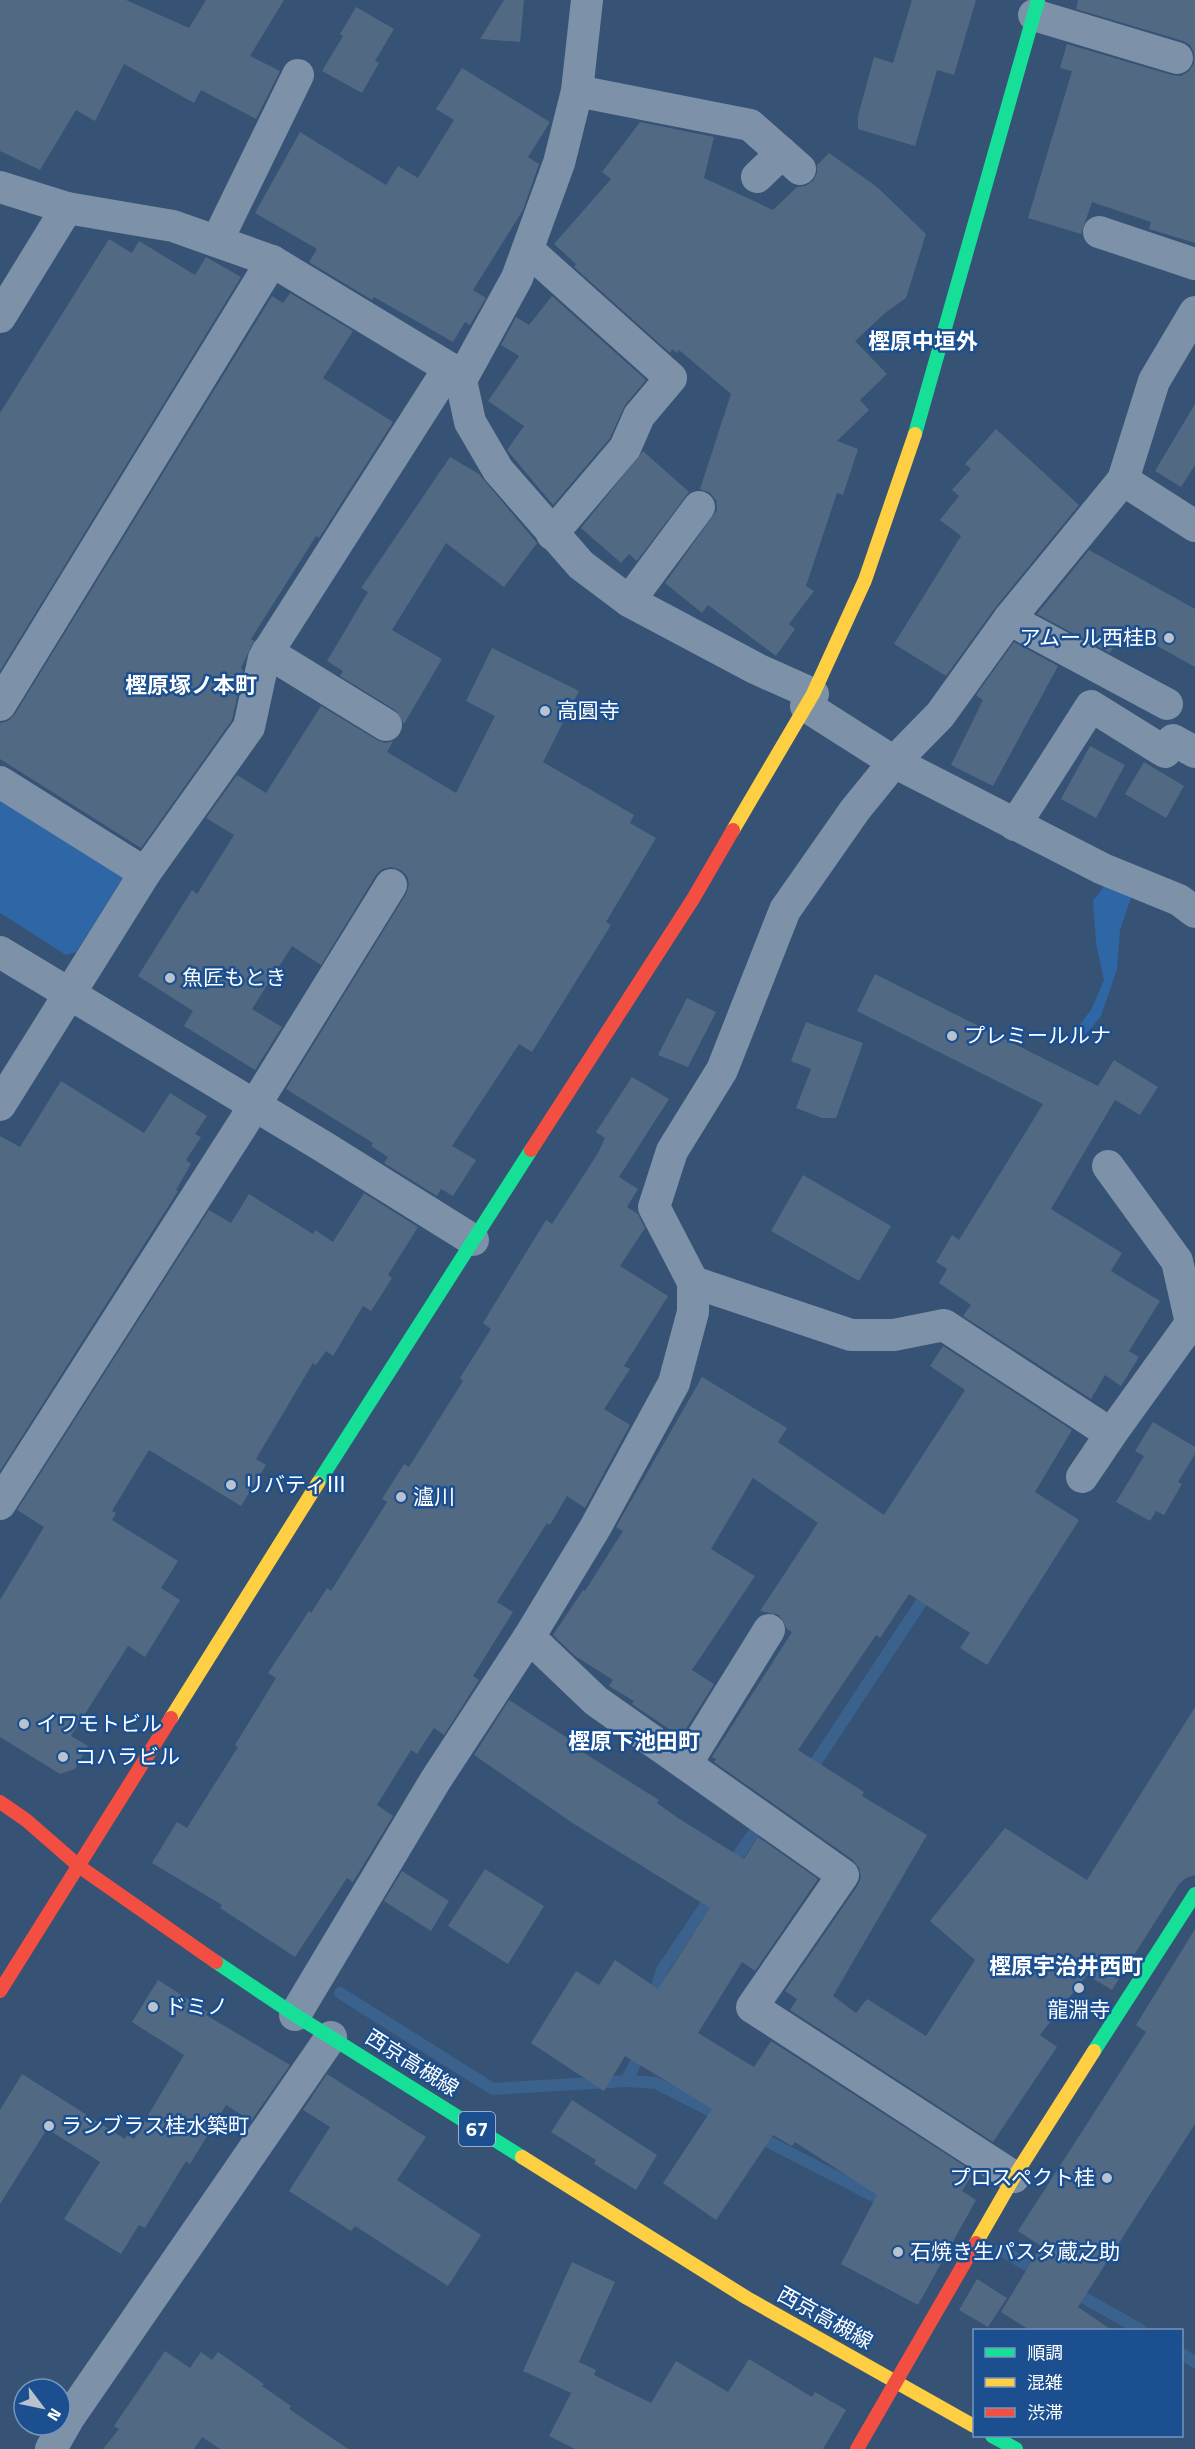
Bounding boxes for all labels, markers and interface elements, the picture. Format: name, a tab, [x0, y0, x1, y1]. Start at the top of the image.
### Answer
district label: 樫原中垣外	[868, 324, 978, 358]
place label: アムール西桂B	[1020, 621, 1157, 653]
marker: アムール西桂B	[1162, 631, 1176, 645]
district label: 樫原塚ノ本町	[125, 668, 257, 702]
place label: 高圓寺	[557, 694, 620, 726]
marker: 高圓寺	[538, 704, 552, 718]
place label: 魚匠もとき	[182, 961, 287, 993]
marker: 魚匠もとき	[163, 971, 177, 985]
place label: プレミールルナ	[964, 1019, 1111, 1051]
marker: プレミールルナ	[945, 1029, 959, 1043]
place label: リバティⅢ	[243, 1468, 347, 1500]
marker: リバティⅢ	[224, 1478, 238, 1492]
place label: 瀘川	[413, 1480, 455, 1512]
marker: 瀘川	[394, 1490, 408, 1504]
place label: イワモトビル	[36, 1707, 162, 1739]
marker: イワモトビル	[17, 1717, 31, 1731]
district label: 樫原下池田町	[568, 1724, 700, 1758]
place label: コハラビル	[75, 1740, 180, 1772]
marker: コハラビル	[56, 1750, 70, 1764]
district label: 樫原宇治井西町	[989, 1949, 1143, 1983]
marker: 龍淵寺	[1072, 1981, 1086, 1995]
place label: ドミノ	[165, 1990, 228, 2022]
place label: 龍淵寺	[1048, 1993, 1111, 2025]
marker: ドミノ	[146, 2000, 160, 2014]
street label: 西京高槻線	[360, 2021, 466, 2104]
place label: ランブラス桂水築町	[61, 2109, 249, 2141]
road number: 67	[459, 2112, 495, 2146]
marker: ランブラス桂水築町	[42, 2119, 56, 2133]
place label: プロスペクト桂	[949, 2161, 1095, 2193]
marker: プロスペクト桂	[1100, 2171, 1114, 2185]
place label: 石焼き生パスタ蔵之助	[910, 2235, 1120, 2267]
marker: 石焼き生パスタ蔵之助	[891, 2245, 905, 2259]
street label: 西京高槻線	[772, 2278, 879, 2357]
legend	[973, 2329, 1183, 2437]
text: 順調	[1027, 2339, 1063, 2366]
text: 混雑	[1027, 2369, 1063, 2396]
north arrow	[12, 2377, 72, 2437]
text: 渋滞	[1027, 2399, 1063, 2426]
text: N	[42, 2404, 68, 2426]

